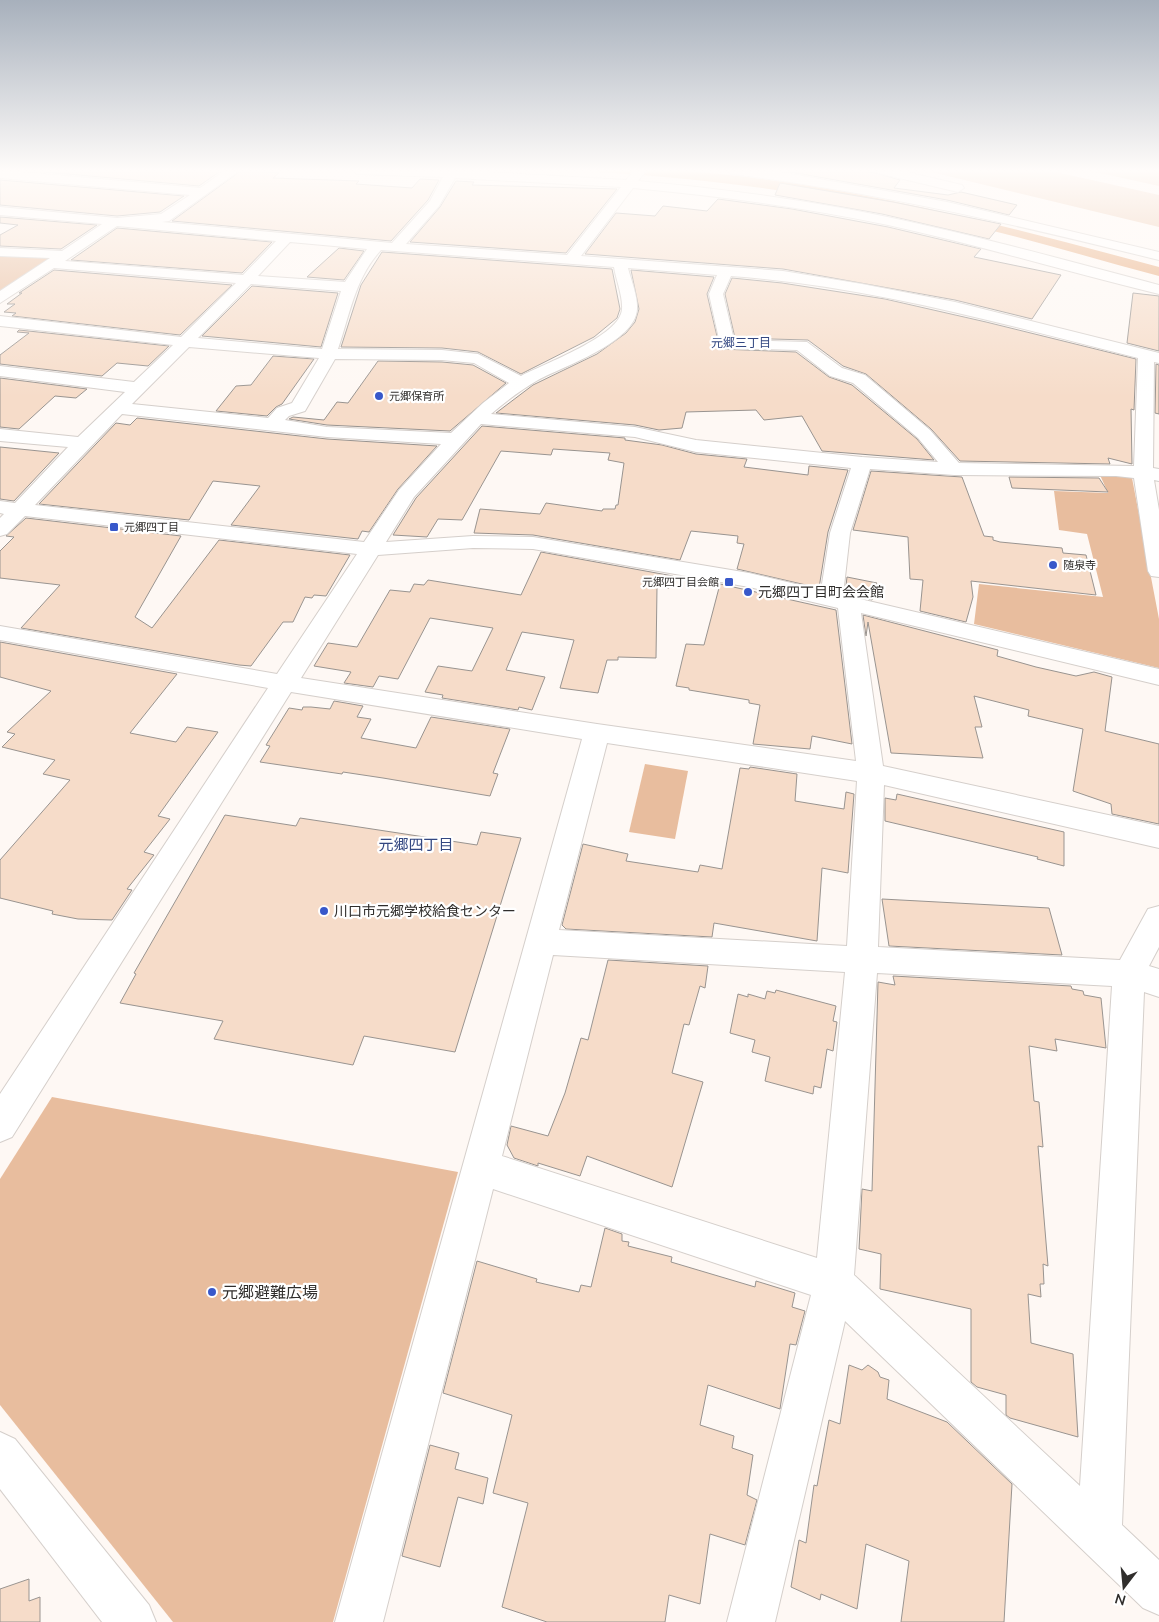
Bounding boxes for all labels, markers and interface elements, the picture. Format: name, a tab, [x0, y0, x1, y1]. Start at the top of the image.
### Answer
district label: 元郷三丁目	[711, 335, 771, 350]
place label: 元郷保育所	[389, 389, 445, 403]
marker: 元郷保育所	[373, 390, 385, 402]
place label: 元郷四丁目	[124, 520, 179, 534]
marker: 元郷四丁目	[108, 521, 120, 533]
place label: 随泉寺	[1063, 558, 1096, 572]
marker: 随泉寺	[1047, 559, 1059, 571]
place label: 元郷四丁目会館	[642, 575, 719, 589]
marker: 元郷四丁目会館	[723, 576, 735, 588]
place label: 元郷四丁目町会会館	[758, 583, 884, 601]
marker: 元郷四丁目町会会館	[742, 586, 754, 598]
district label: 元郷四丁目	[378, 835, 454, 854]
place label: 川口市元郷学校給食センター	[334, 902, 516, 920]
marker: 川口市元郷学校給食センター	[318, 905, 330, 917]
place label: 元郷避難広場	[222, 1282, 318, 1302]
marker: 元郷避難広場	[206, 1286, 218, 1298]
north arrow	[1099, 1562, 1149, 1612]
text: N	[1113, 1589, 1128, 1610]

